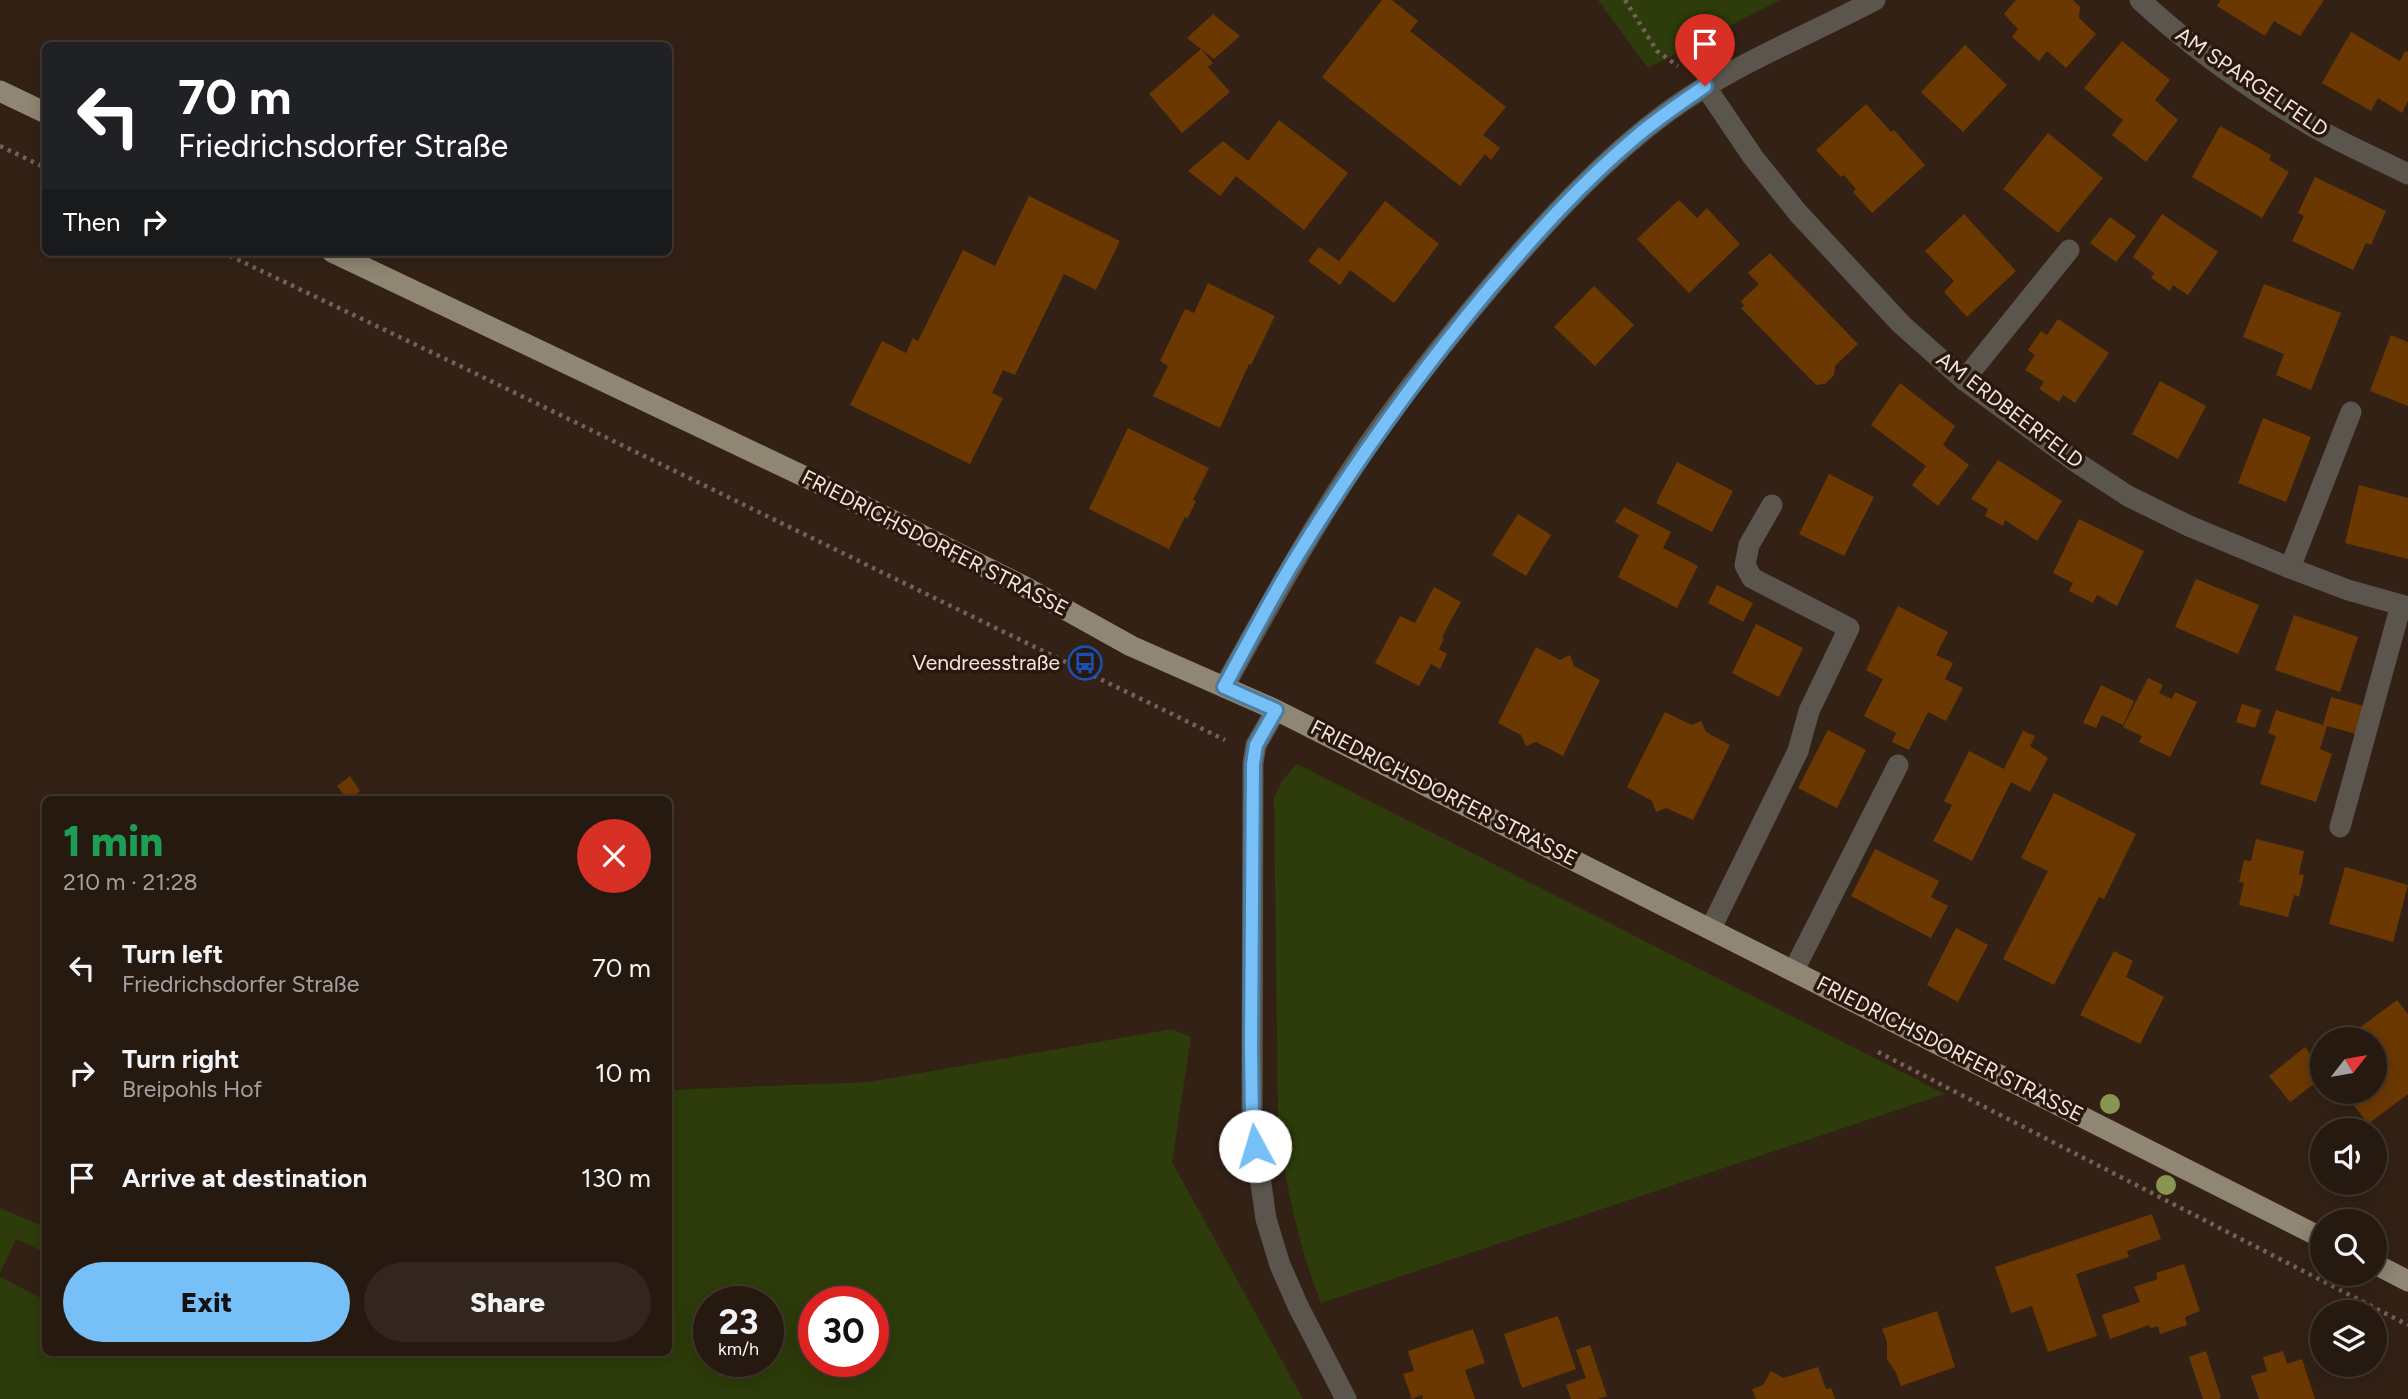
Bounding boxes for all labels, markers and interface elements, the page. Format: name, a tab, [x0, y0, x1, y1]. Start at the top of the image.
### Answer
pin	[1675, 14, 1735, 86]
street label: AM SPARGELFELD	[2171, 21, 2333, 142]
icon: arrive	[1686, 25, 1724, 63]
text: 70 m	[178, 67, 291, 126]
icon: left	[63, 70, 154, 161]
text: Friedrichsdorfer Straße	[178, 127, 508, 165]
icon: right	[135, 203, 173, 241]
text: Then	[63, 206, 121, 238]
street label: AM ERDBEERFELD	[1932, 346, 2089, 473]
street label: FRIEDRICHSDORFER STRASSE	[798, 464, 1073, 621]
bus stop icon: Vendreesstraße	[1066, 644, 1104, 682]
place label: Vendreesstraße	[912, 650, 1060, 675]
street label: FRIEDRICHSDORFER STRASSE	[1307, 714, 1582, 871]
text: 1 min	[63, 816, 163, 867]
button: close	[577, 819, 651, 893]
text: 210 m · 21:28	[63, 868, 198, 896]
text: Turn left	[122, 938, 223, 970]
icon: left	[63, 949, 101, 987]
text: 70 m	[592, 952, 651, 984]
text: Friedrichsdorfer Straße	[122, 970, 359, 998]
street label: FRIEDRICHSDORFER STRASSE	[1813, 970, 2088, 1127]
north arrow	[2310, 1027, 2387, 1104]
map controls	[2310, 1027, 2387, 1377]
text: Turn right	[122, 1043, 239, 1075]
icon: right	[63, 1054, 101, 1092]
text: 10 m	[595, 1057, 651, 1089]
text: Breipohls Hof	[122, 1075, 262, 1103]
position arrow	[1218, 1109, 1292, 1183]
button: sound	[2310, 1118, 2387, 1195]
icon: arrive	[63, 1159, 101, 1197]
text: Arrive at destination	[122, 1162, 367, 1194]
text: 130 m	[581, 1162, 651, 1194]
button: search	[2310, 1209, 2387, 1286]
button: Exit	[63, 1262, 350, 1342]
button: Share	[364, 1262, 651, 1342]
speed limit sign: 30	[798, 1286, 889, 1377]
button: layers	[2310, 1300, 2387, 1377]
text: 23	[719, 1301, 758, 1343]
text: km/h	[718, 1338, 759, 1360]

